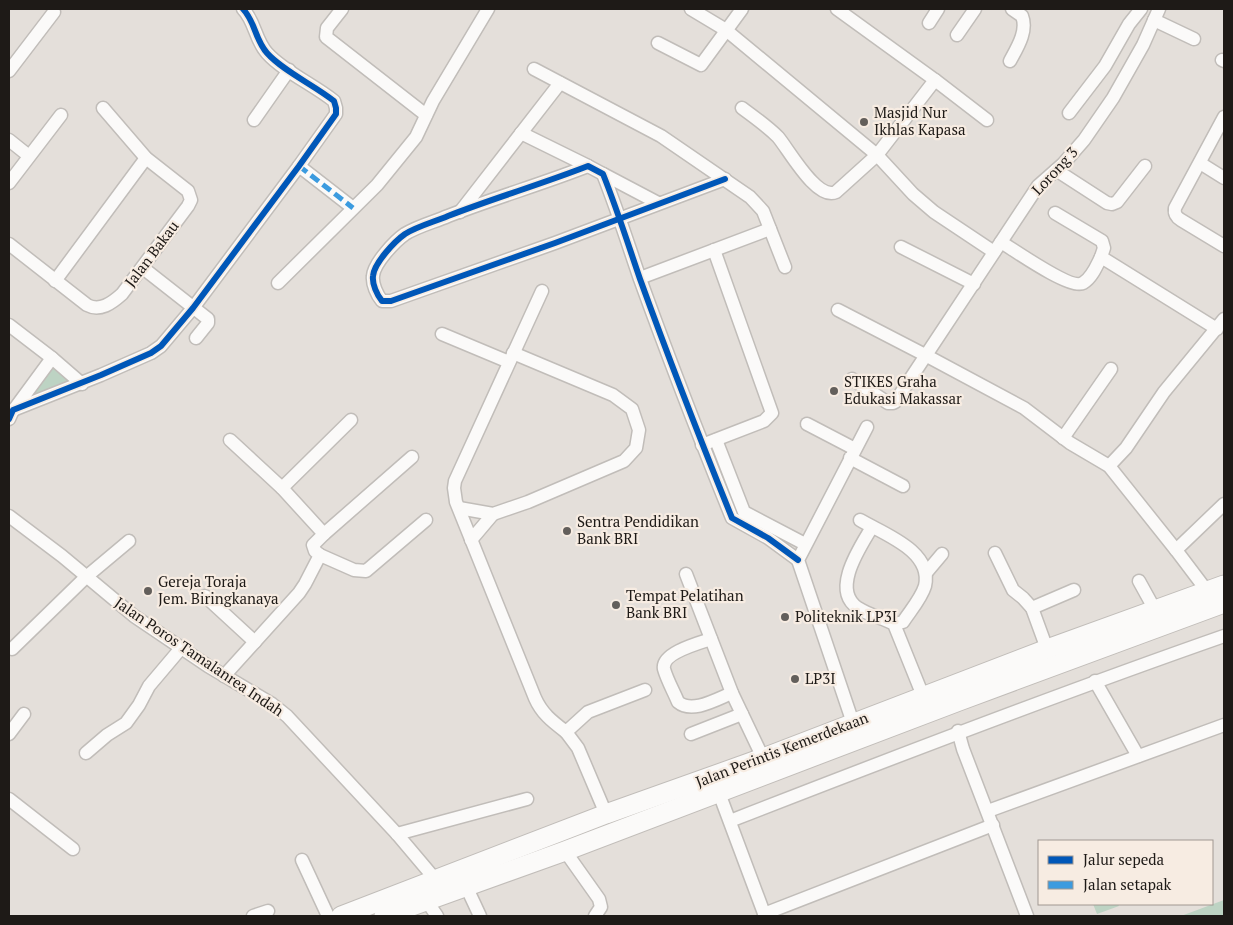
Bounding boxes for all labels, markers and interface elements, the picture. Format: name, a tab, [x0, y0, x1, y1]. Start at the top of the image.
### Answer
place label: Masjid Nur Ikhlas Kapasa	[874, 102, 966, 139]
marker: Masjid Nur Ikhlas Kapasa	[858, 116, 870, 128]
street label: Lorong 3	[1027, 142, 1082, 199]
street label: Jalan Bakau	[120, 216, 183, 291]
place label: STIKES Graha Edukasi Makassar	[844, 371, 962, 408]
marker: STIKES Graha Edukasi Makassar	[828, 385, 840, 397]
place label: Sentra Pendidikan Bank BRI	[577, 511, 699, 548]
marker: Sentra Pendidikan Bank BRI	[561, 525, 573, 537]
place label: Gereja Toraja Jem. Biringkanaya	[158, 571, 279, 608]
marker: Gereja Toraja Jem. Biringkanaya	[142, 585, 154, 597]
place label: Tempat Pelatihan Bank BRI	[626, 585, 744, 622]
street label: Jalan Poros Tamalanrea Indah	[111, 592, 288, 720]
marker: Tempat Pelatihan Bank BRI	[610, 599, 622, 611]
place label: Politeknik LP3I	[795, 606, 897, 626]
marker: Politeknik LP3I	[779, 611, 791, 623]
place label: LP3I	[805, 668, 835, 688]
marker: LP3I	[789, 673, 801, 685]
street label: Jalan Perintis Kemerdekaan	[693, 707, 871, 791]
legend	[1038, 840, 1213, 905]
text: Jalur sepeda	[1083, 849, 1165, 869]
text: Jalan setapak	[1083, 874, 1172, 894]

